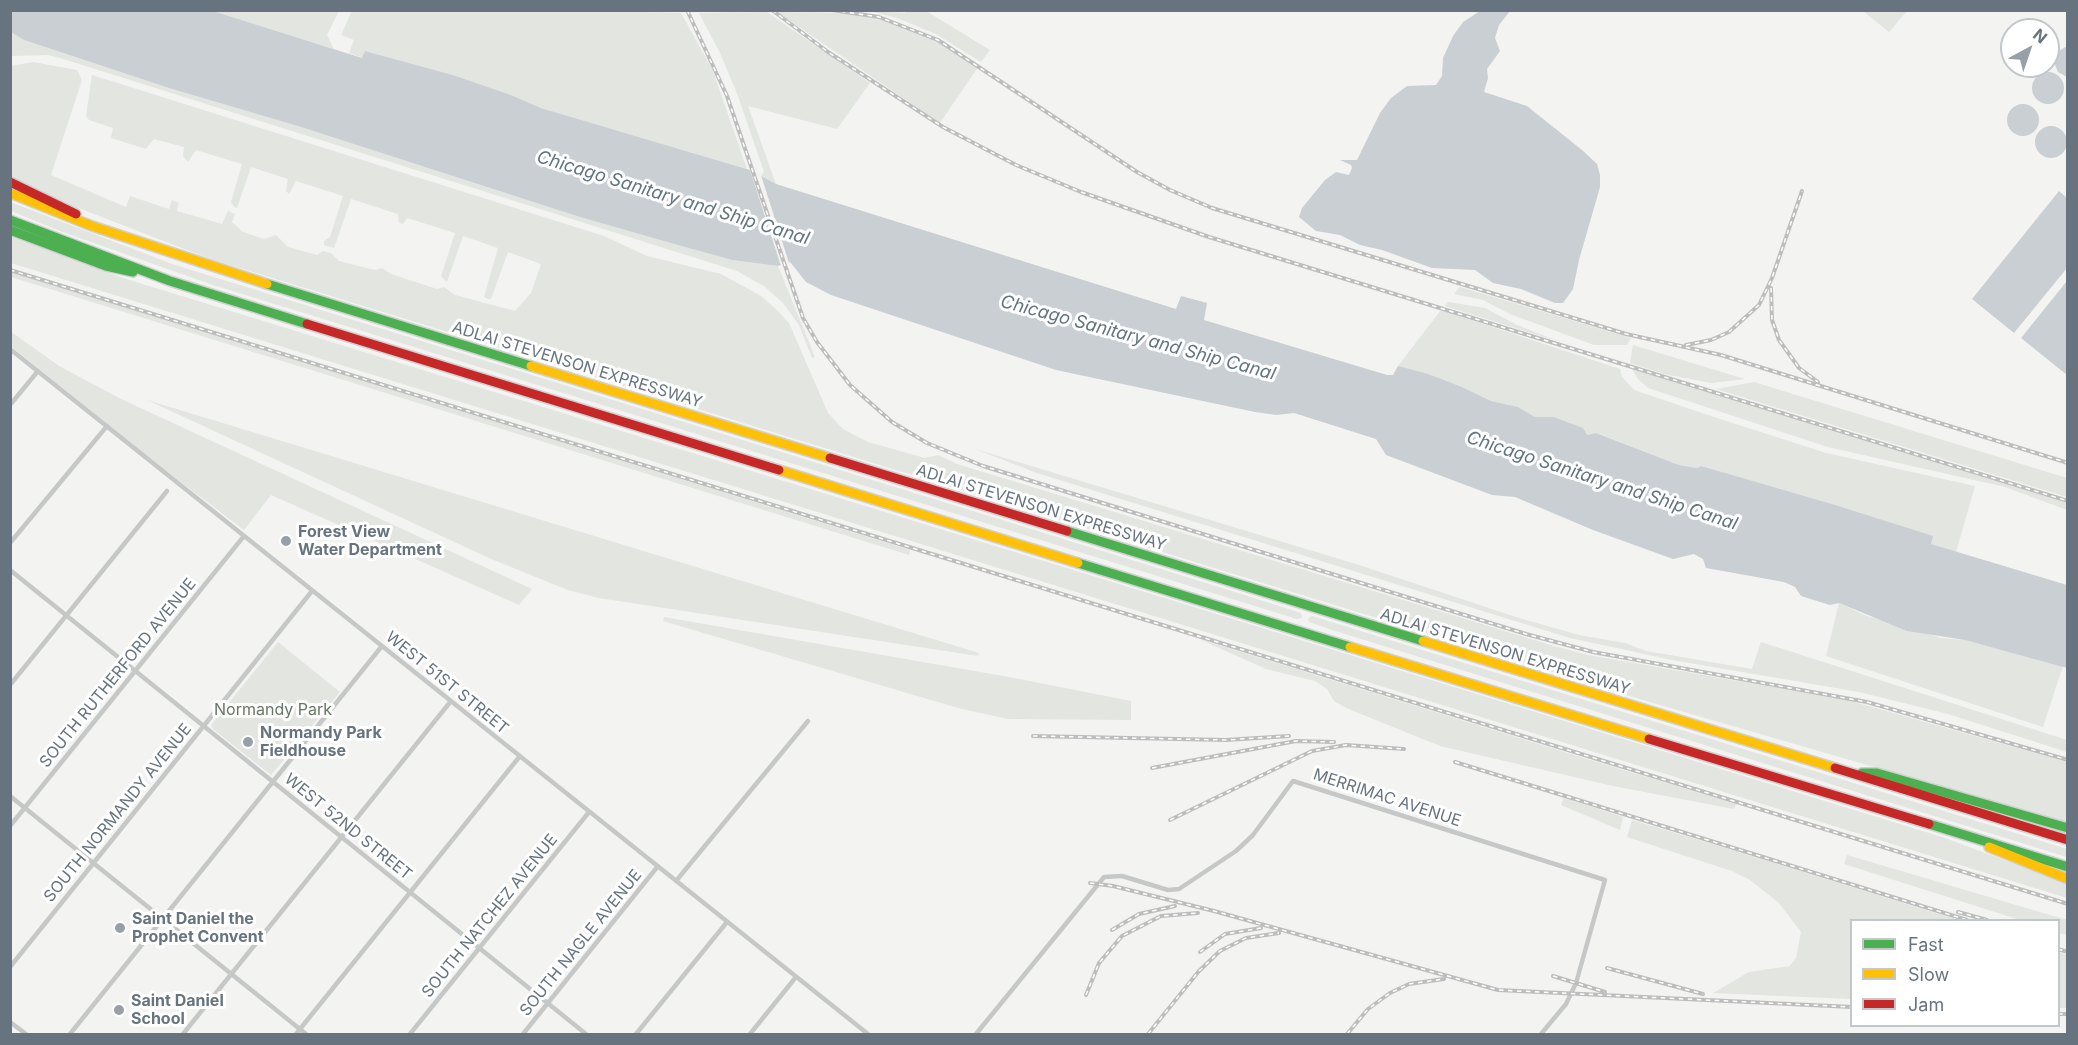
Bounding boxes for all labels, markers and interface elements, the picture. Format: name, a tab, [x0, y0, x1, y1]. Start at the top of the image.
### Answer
north arrow	[2000, 18, 2060, 78]
text: N	[2029, 24, 2051, 47]
water label: Chicago Sanitary and Ship Canal	[534, 146, 812, 250]
water label: Chicago Sanitary and Ship Canal	[998, 291, 1278, 385]
street label: ADLAI STEVENSON EXPRESSWAY	[450, 318, 704, 412]
water label: Chicago Sanitary and Ship Canal	[1464, 427, 1740, 535]
street label: ADLAI STEVENSON EXPRESSWAY	[914, 461, 1168, 555]
place label: Forest View Water Department	[298, 522, 442, 560]
marker: Forest View Water Department	[279, 534, 293, 548]
street label: SOUTH RUTHERFORD AVENUE	[36, 575, 200, 771]
street label: ADLAI STEVENSON EXPRESSWAY	[1378, 605, 1632, 699]
street label: WEST 51ST STREET	[382, 628, 512, 738]
park label: Normandy Park	[214, 700, 332, 720]
street label: SOUTH NORMANDY AVENUE	[40, 720, 196, 906]
place label: Normandy Park Fieldhouse	[260, 723, 382, 761]
marker: Normandy Park Fieldhouse	[241, 735, 255, 749]
street label: MERRIMAC AVENUE	[1311, 765, 1463, 831]
street label: WEST 52ND STREET	[280, 770, 416, 884]
street label: SOUTH NATCHEZ AVENUE	[418, 830, 562, 1002]
street label: SOUTH NAGLE AVENUE	[516, 866, 646, 1020]
place label: Saint Daniel the Prophet Convent	[132, 909, 264, 947]
legend	[1850, 919, 2060, 1027]
marker: Saint Daniel the Prophet Convent	[113, 921, 127, 935]
text: Fast	[1908, 934, 1944, 955]
text: Slow	[1908, 964, 1949, 985]
place label: Saint Daniel School	[131, 991, 224, 1029]
text: Jam	[1908, 994, 1944, 1015]
marker: Saint Daniel School	[112, 1003, 126, 1017]

